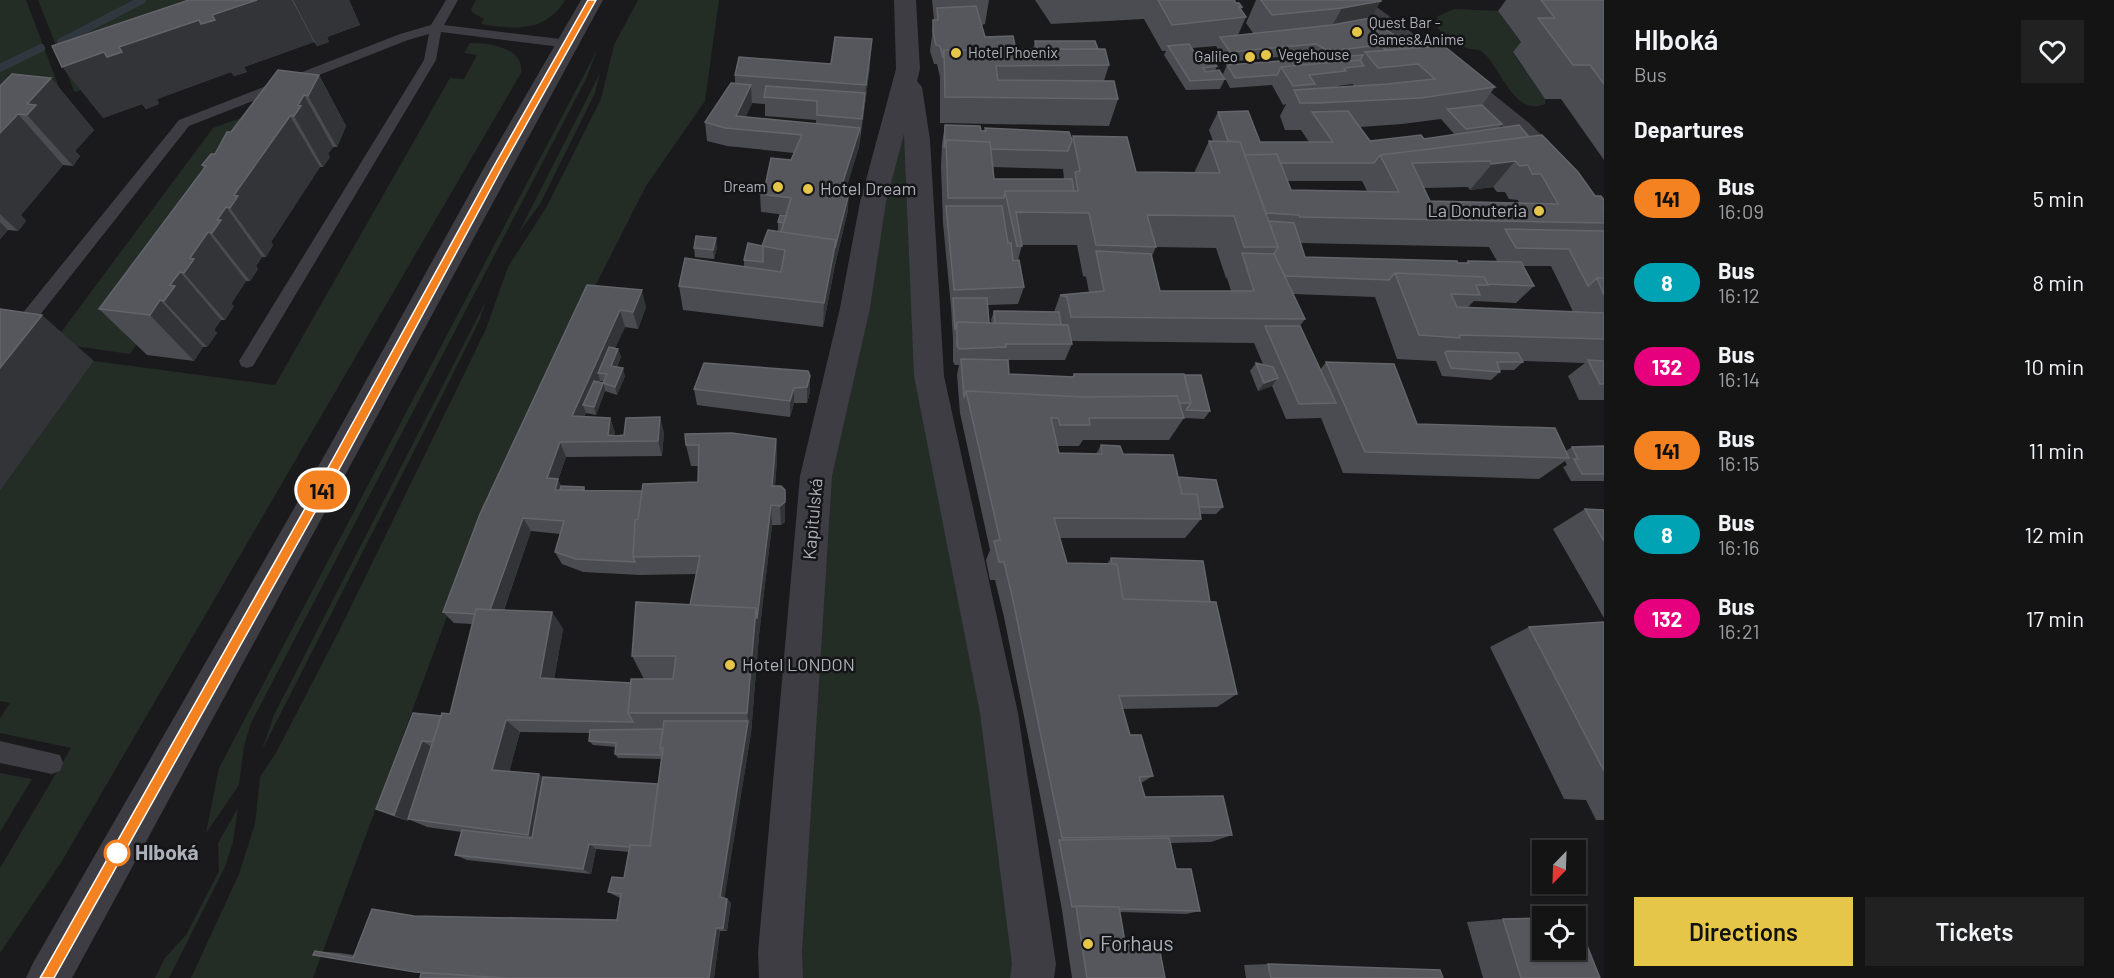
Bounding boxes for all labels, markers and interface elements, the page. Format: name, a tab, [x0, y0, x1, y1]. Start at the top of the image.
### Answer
place label: Quest Bar - Games&Anime	[1369, 13, 1464, 48]
button: heart	[2021, 20, 2084, 83]
text: Hlboká	[1634, 22, 1718, 56]
marker: Quest Bar - Games&Anime	[1350, 25, 1364, 39]
place label: Hotel Phoenix	[968, 43, 1058, 61]
place label: Vegehouse	[1278, 45, 1350, 63]
marker: Hotel Phoenix	[949, 46, 963, 60]
place label: Galileo	[1194, 47, 1238, 65]
marker: Vegehouse	[1259, 48, 1273, 62]
marker: Galileo	[1243, 50, 1257, 64]
text: Bus	[1634, 62, 1667, 86]
text: Departures	[1634, 116, 1744, 142]
text: Bus	[1718, 173, 1755, 199]
place label: Dream	[723, 177, 766, 195]
place label: Hotel Dream	[820, 177, 916, 199]
marker: Dream	[771, 180, 785, 194]
marker: Hotel Dream	[801, 182, 815, 196]
text: 5 min	[2033, 185, 2084, 211]
text: 141	[1654, 186, 1680, 211]
place label: La Donuteria	[1427, 199, 1527, 221]
text: 16:09	[1718, 199, 1764, 223]
marker: La Donuteria	[1532, 204, 1546, 218]
text: Bus	[1718, 257, 1755, 283]
text: 8 min	[2032, 269, 2084, 295]
text: 8	[1661, 270, 1673, 295]
text: 16:12	[1718, 283, 1760, 307]
text: Bus	[1718, 341, 1755, 367]
text: 10 min	[2024, 353, 2084, 379]
text: 132	[1652, 354, 1682, 379]
text: 16:14	[1718, 367, 1760, 391]
text: Bus	[1718, 425, 1755, 451]
text: 11 min	[2028, 437, 2084, 463]
text: 141	[1654, 438, 1680, 463]
text: 16:15	[1718, 451, 1759, 475]
line badge: 141	[288, 470, 356, 510]
street label: Kapitulská	[797, 477, 827, 561]
text: 141	[309, 478, 335, 503]
text: Bus	[1718, 509, 1755, 535]
text: 12 min	[2024, 521, 2084, 547]
text: 8	[1661, 522, 1673, 547]
text: 16:16	[1718, 535, 1759, 559]
text: Bus	[1718, 593, 1755, 619]
text: 17 min	[2026, 605, 2084, 631]
text: 132	[1652, 606, 1682, 631]
text: 16:21	[1718, 619, 1760, 643]
place label: Hotel LONDON	[742, 653, 855, 675]
marker: Hotel LONDON	[723, 658, 737, 672]
place label: Hlboká	[135, 839, 199, 864]
marker: Hlboká	[104, 840, 130, 866]
north arrow	[1532, 840, 1586, 894]
map controls	[1532, 840, 1586, 960]
button: Directions	[1634, 897, 1853, 966]
button: Tickets	[1865, 897, 2084, 966]
button: locate	[1532, 906, 1586, 960]
place label: Forhaus	[1100, 930, 1174, 955]
marker: Forhaus	[1081, 937, 1095, 951]

